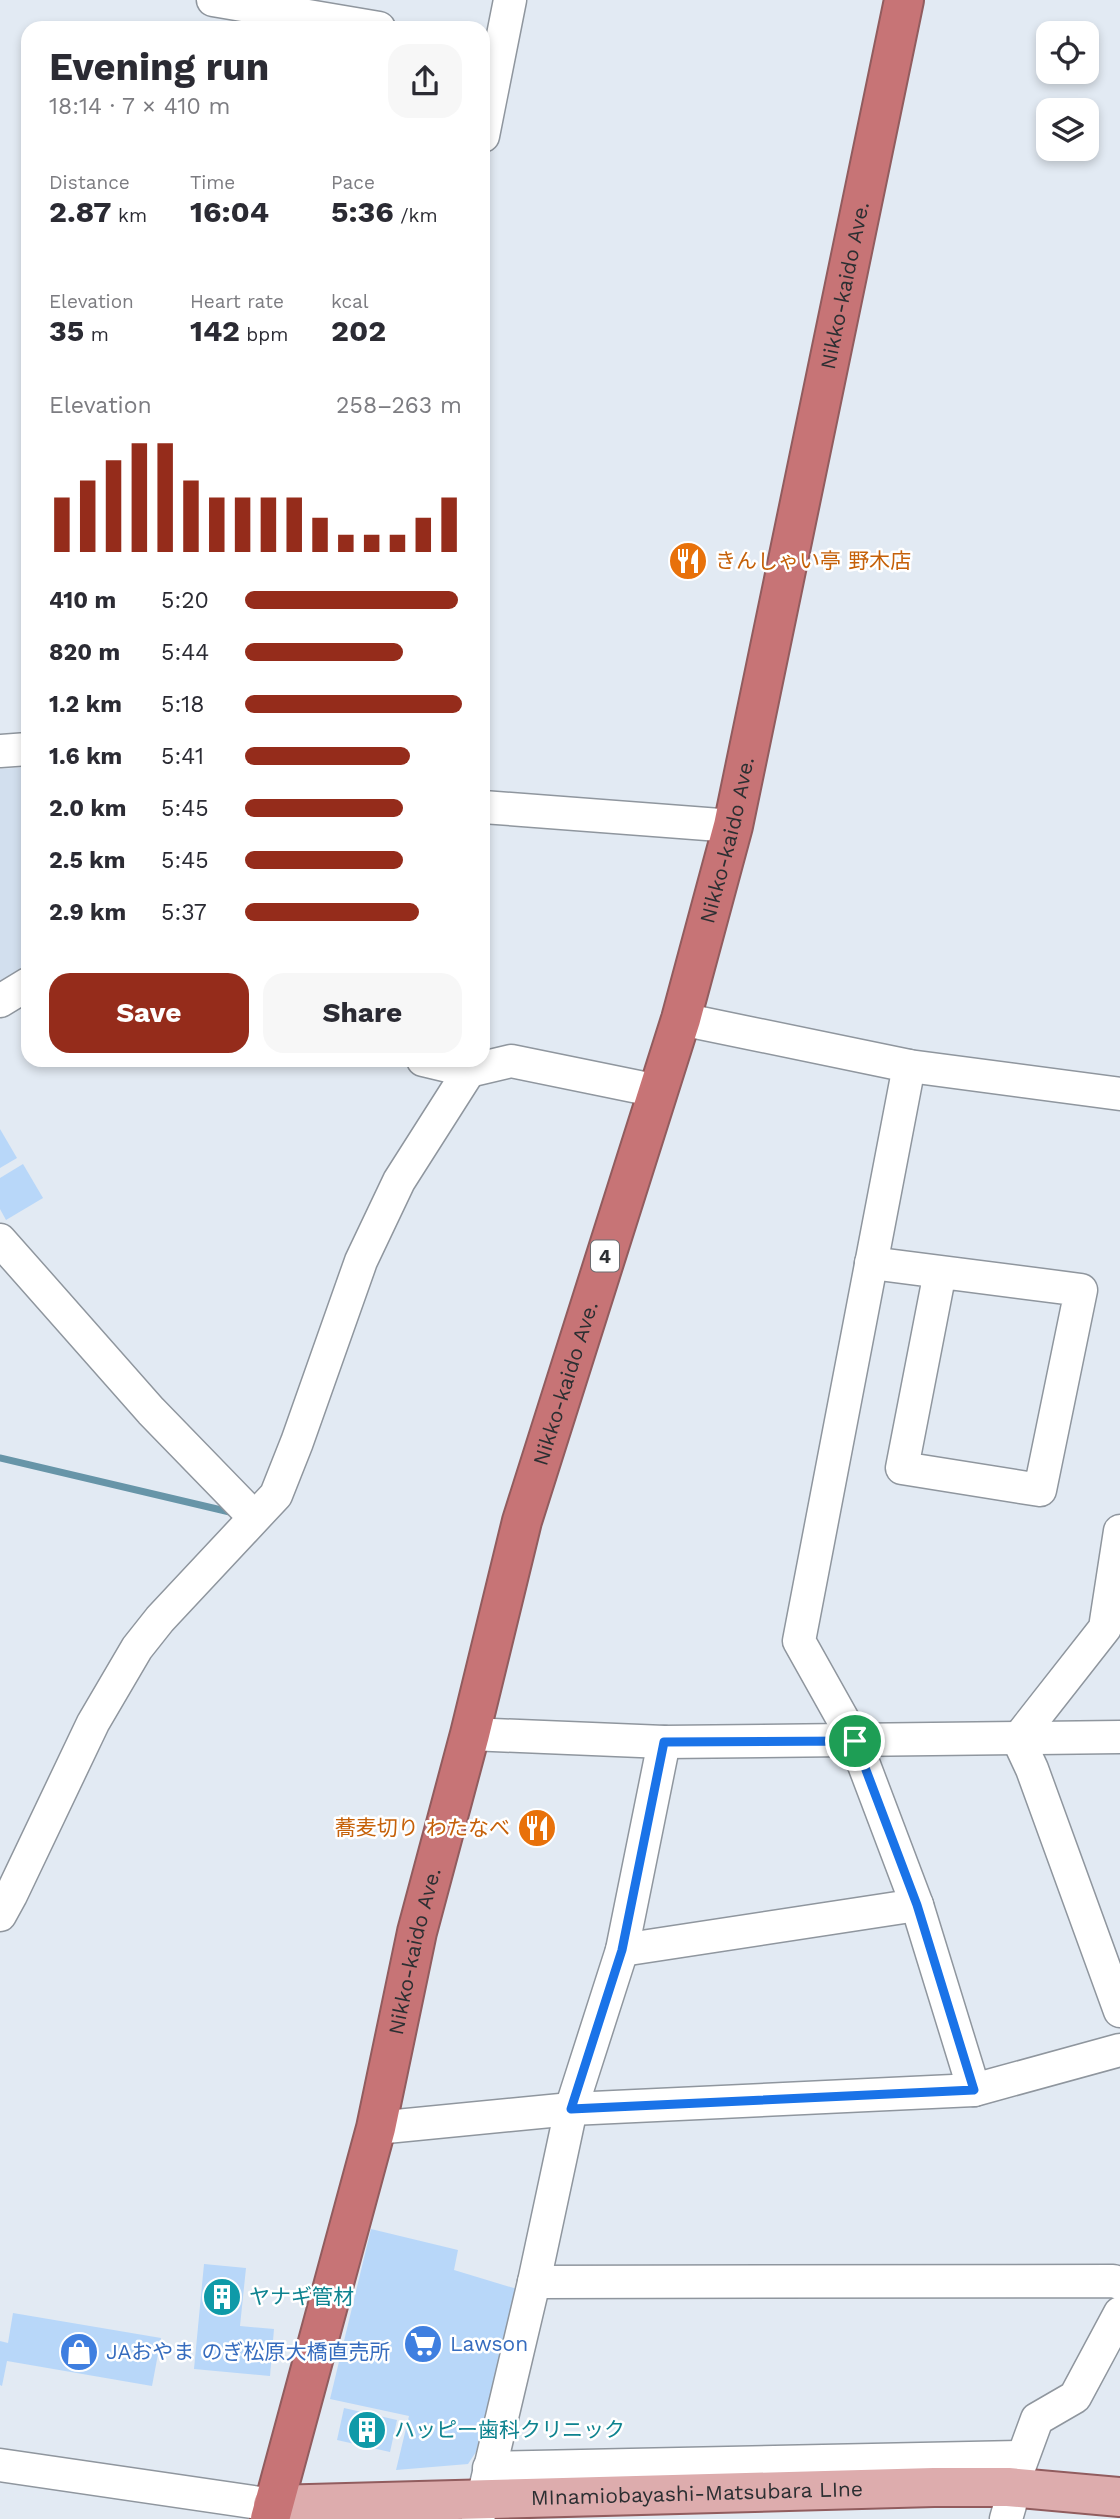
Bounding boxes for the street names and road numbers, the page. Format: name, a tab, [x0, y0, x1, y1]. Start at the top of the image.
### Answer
street label: Nikko-kaido Ave.	[815, 199, 874, 372]
street label: Nikko-kaido Ave.	[694, 754, 759, 926]
road number: 4	[591, 1240, 619, 1272]
street label: Nikko-kaido Ave.	[527, 1298, 603, 1468]
street label: Nikko-kaido Ave.	[383, 1865, 446, 2037]
street label: MInamiobayashi-Matsubara LIne	[530, 2476, 863, 2510]

